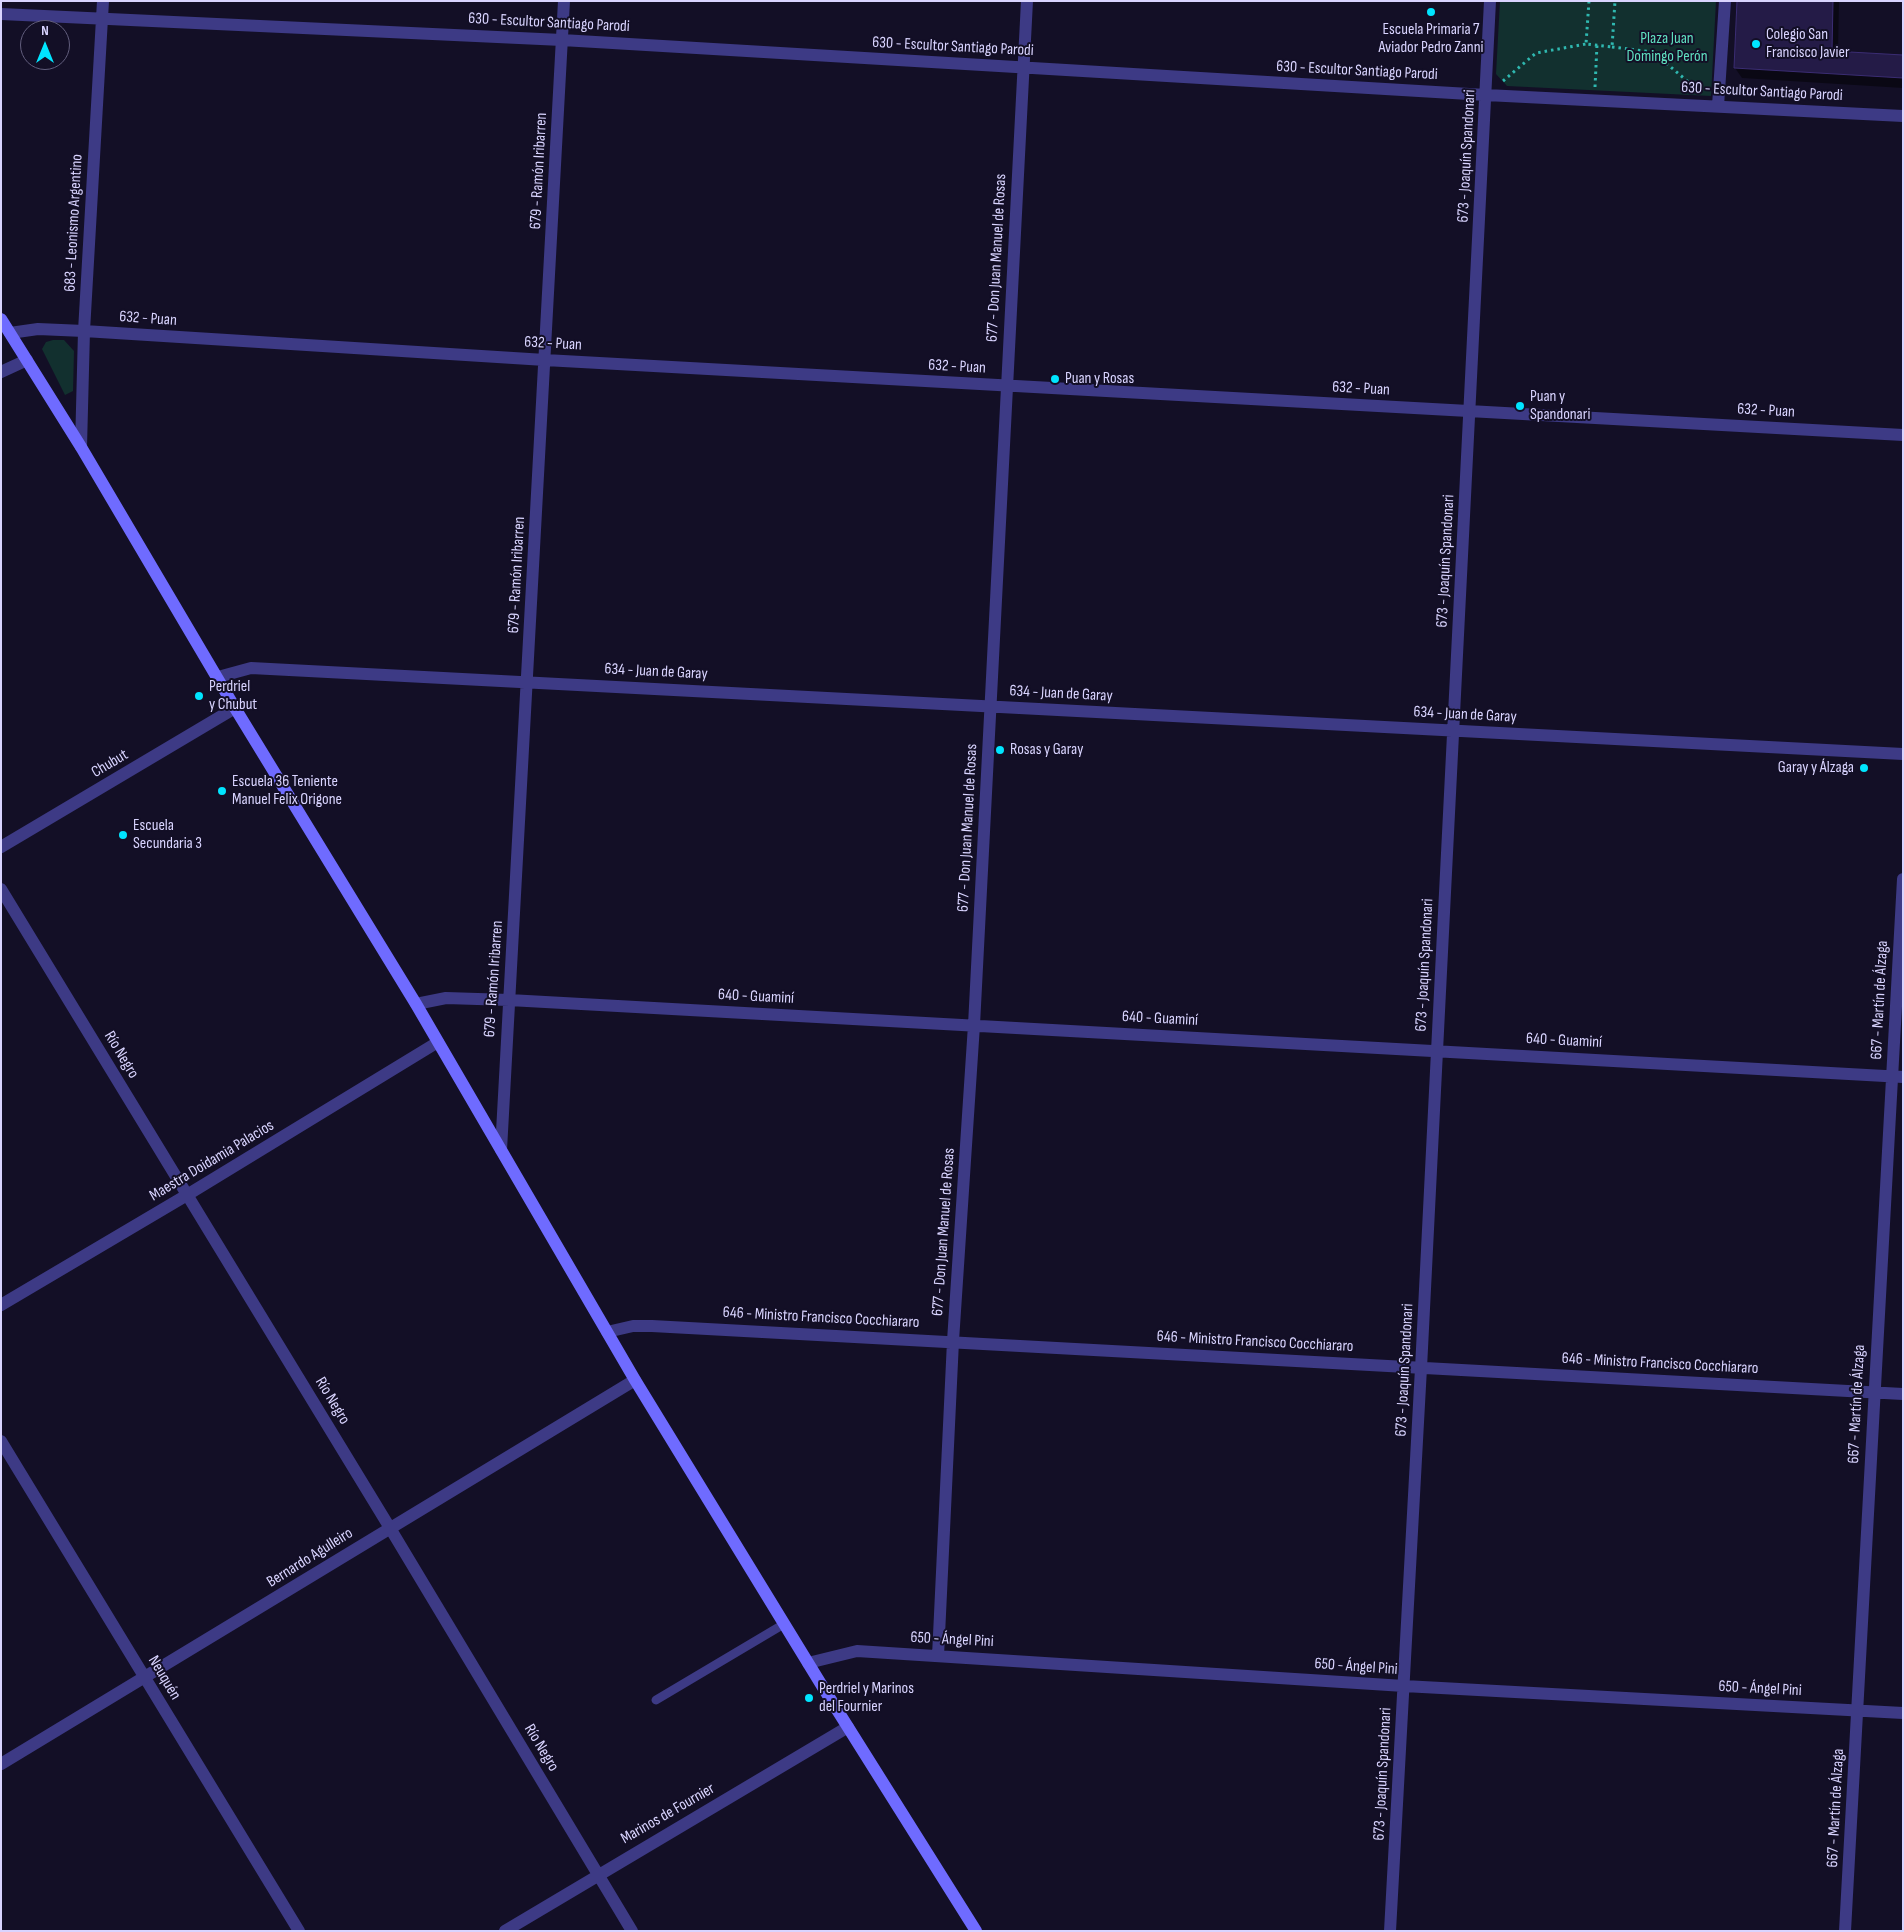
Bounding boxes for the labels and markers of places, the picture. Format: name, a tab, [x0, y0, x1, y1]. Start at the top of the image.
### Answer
marker: Escuela Primaria 7 Aviador Pedro Zanni	[1425, 6, 1437, 18]
place label: Escuela Primaria 7 Aviador Pedro Zanni	[1378, 20, 1484, 58]
place label: Colegio San Francisco Javier	[1766, 25, 1850, 63]
marker: Colegio San Francisco Javier	[1750, 38, 1762, 50]
place label: Puan y Rosas	[1065, 369, 1134, 389]
marker: Puan y Rosas	[1049, 373, 1061, 385]
place label: Puan y Spandonari	[1530, 387, 1590, 425]
marker: Puan y Spandonari	[1514, 400, 1526, 412]
place label: Perdriel y Chubut	[209, 677, 257, 715]
marker: Perdriel y Chubut	[193, 690, 205, 702]
place label: Rosas y Garay	[1010, 740, 1083, 760]
marker: Rosas y Garay	[994, 744, 1006, 756]
place label: Garay y Álzaga	[1778, 758, 1854, 778]
marker: Garay y Álzaga	[1858, 762, 1870, 774]
place label: Escuela 36 Teniente Manuel Felix Origone	[232, 772, 342, 810]
marker: Escuela 36 Teniente Manuel Felix Origone	[216, 785, 228, 797]
place label: Escuela Secundaria 3	[133, 816, 202, 854]
marker: Escuela Secundaria 3	[117, 829, 129, 841]
place label: Perdriel y Marinos del Fournier	[819, 1679, 914, 1717]
marker: Perdriel y Marinos del Fournier	[803, 1692, 815, 1704]

